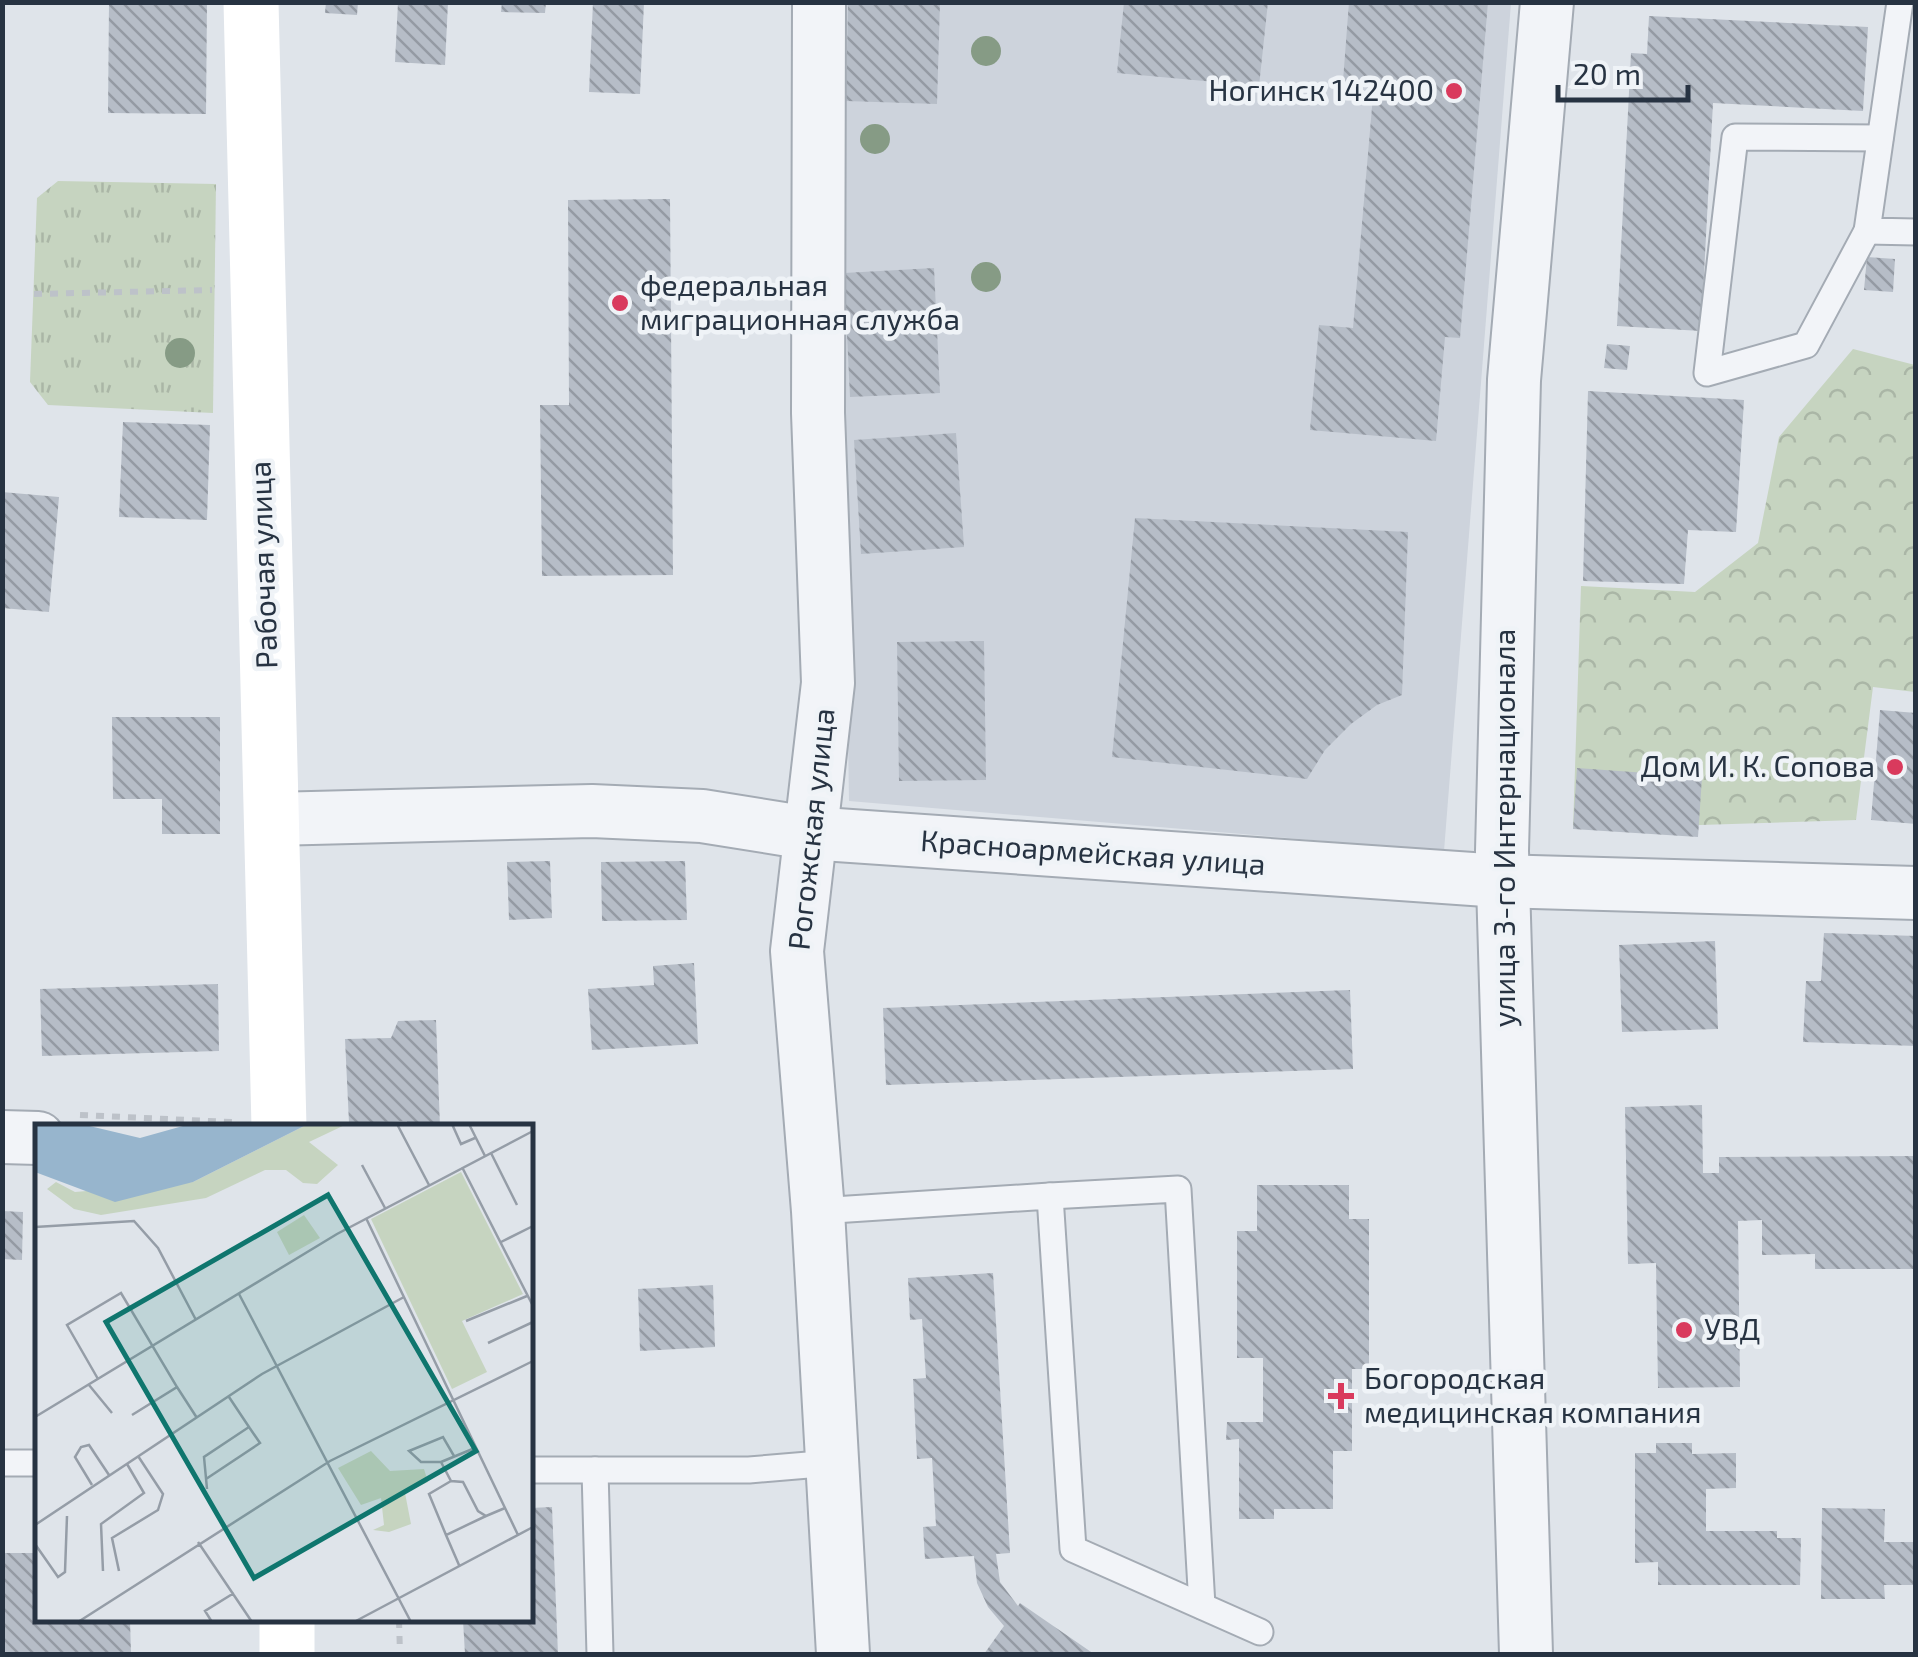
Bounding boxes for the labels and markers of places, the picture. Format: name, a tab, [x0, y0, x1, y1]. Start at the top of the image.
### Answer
place label: Ногинск 142400	[1208, 71, 1434, 107]
marker: Ногинск 142400	[1443, 80, 1465, 102]
place label: федеральная миграционная служба	[640, 266, 960, 337]
marker: федеральная миграционная служба	[609, 292, 631, 314]
place label: Дом И. К. Сопова	[1641, 747, 1875, 783]
marker: Дом И. К. Сопова	[1884, 756, 1906, 778]
place label: УВД	[1704, 1310, 1760, 1346]
marker: УВД	[1673, 1319, 1695, 1341]
place label: Богородская медицинская компания	[1364, 1359, 1702, 1429]
marker: Богородская медицинская компания	[1328, 1383, 1354, 1409]

